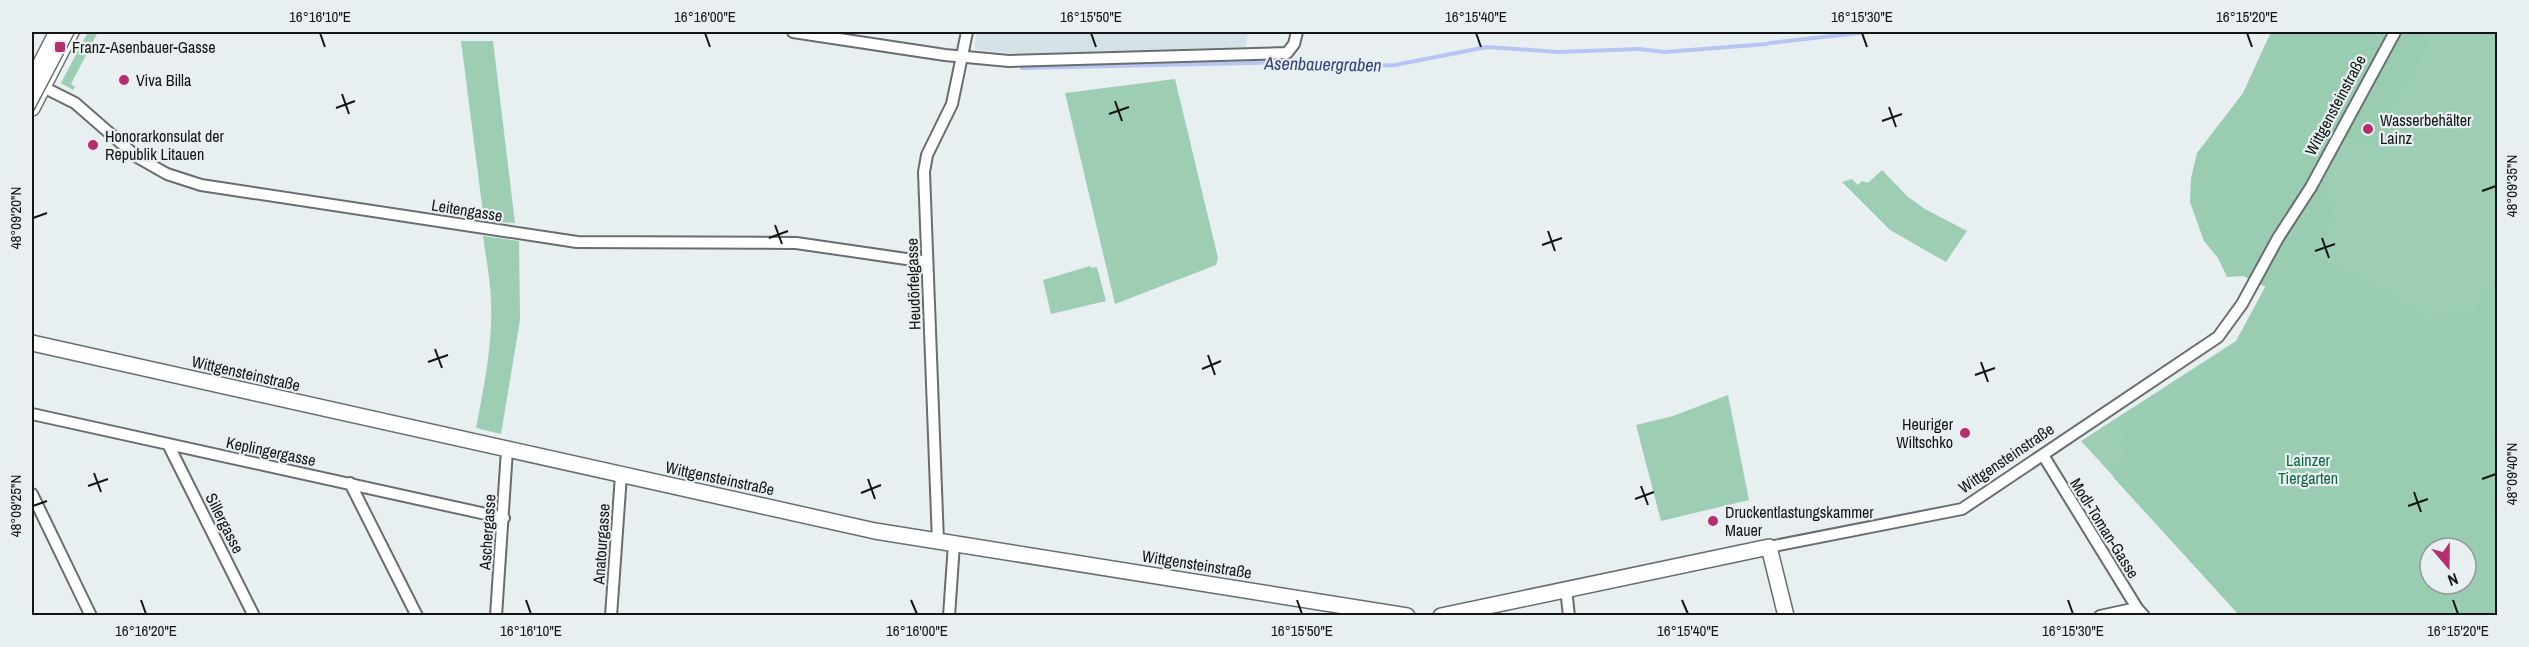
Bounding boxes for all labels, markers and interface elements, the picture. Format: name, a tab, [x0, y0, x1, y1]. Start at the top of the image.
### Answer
text: 16°16'10"E	[289, 6, 351, 27]
text: 16°16'00"E	[674, 6, 736, 27]
text: 16°15'50"E	[1060, 6, 1122, 27]
text: 16°15'40"E	[1445, 6, 1507, 27]
text: 16°15'30"E	[1831, 6, 1893, 27]
text: 16°15'20"E	[2216, 6, 2278, 27]
place label: Franz-Asenbauer-Gasse	[72, 36, 216, 58]
marker: Franz-Asenbauer-Gasse	[53, 40, 67, 54]
water label: Asenbauergraben	[1263, 50, 1382, 78]
street label: Wittgensteinstraße	[2299, 51, 2371, 159]
place label: Viva Billa	[136, 69, 192, 91]
marker: Viva Billa	[117, 73, 131, 87]
place label: Wasserbehälter Lainz	[2380, 109, 2472, 149]
marker: Wasserbehälter Lainz	[2361, 122, 2375, 136]
place label: Honorarkonsulat der Republik Litauen	[105, 125, 224, 165]
marker: Honorarkonsulat der Republik Litauen	[86, 138, 100, 152]
text: 48°09'35"N	[2501, 155, 2522, 217]
text: 48°09'20"N	[5, 187, 26, 249]
street label: Leitengasse	[430, 194, 504, 226]
street label: Heudörfelgasse	[900, 238, 926, 330]
street label: Wittgensteinstraße	[190, 350, 302, 396]
place label: Heuriger Wiltschko	[1896, 413, 1954, 453]
street label: Wittgensteinstraße	[1954, 418, 2058, 498]
marker: Heuriger Wiltschko	[1958, 426, 1972, 440]
street label: Keplingergasse	[224, 431, 318, 471]
text: 48°09'40"N	[2501, 443, 2522, 505]
park label: Lainzer Tiergarten	[2278, 449, 2338, 489]
street label: Wittgensteinstraße	[663, 456, 777, 500]
street label: Modl-Toman-Gasse	[2065, 474, 2145, 582]
text: 48°09'25"N	[5, 475, 26, 537]
street label: Sillergasse	[200, 489, 250, 557]
street label: Aschergasse	[473, 493, 501, 572]
place label: Druckentlastungskammer Mauer	[1725, 501, 1874, 541]
street label: Anatourgasse	[587, 503, 615, 586]
marker: Druckentlastungskammer Mauer	[1706, 514, 1720, 528]
north arrow	[2418, 536, 2478, 596]
street label: Wittgensteinstraße	[1141, 544, 1253, 584]
text: N	[2445, 568, 2461, 592]
text: 16°16'20"E	[115, 620, 177, 641]
text: 16°16'10"E	[500, 620, 562, 641]
text: 16°16'00"E	[886, 620, 948, 641]
text: 16°15'50"E	[1271, 620, 1333, 641]
text: 16°15'40"E	[1657, 620, 1719, 641]
text: 16°15'30"E	[2042, 620, 2104, 641]
text: 16°15'20"E	[2427, 620, 2489, 641]

